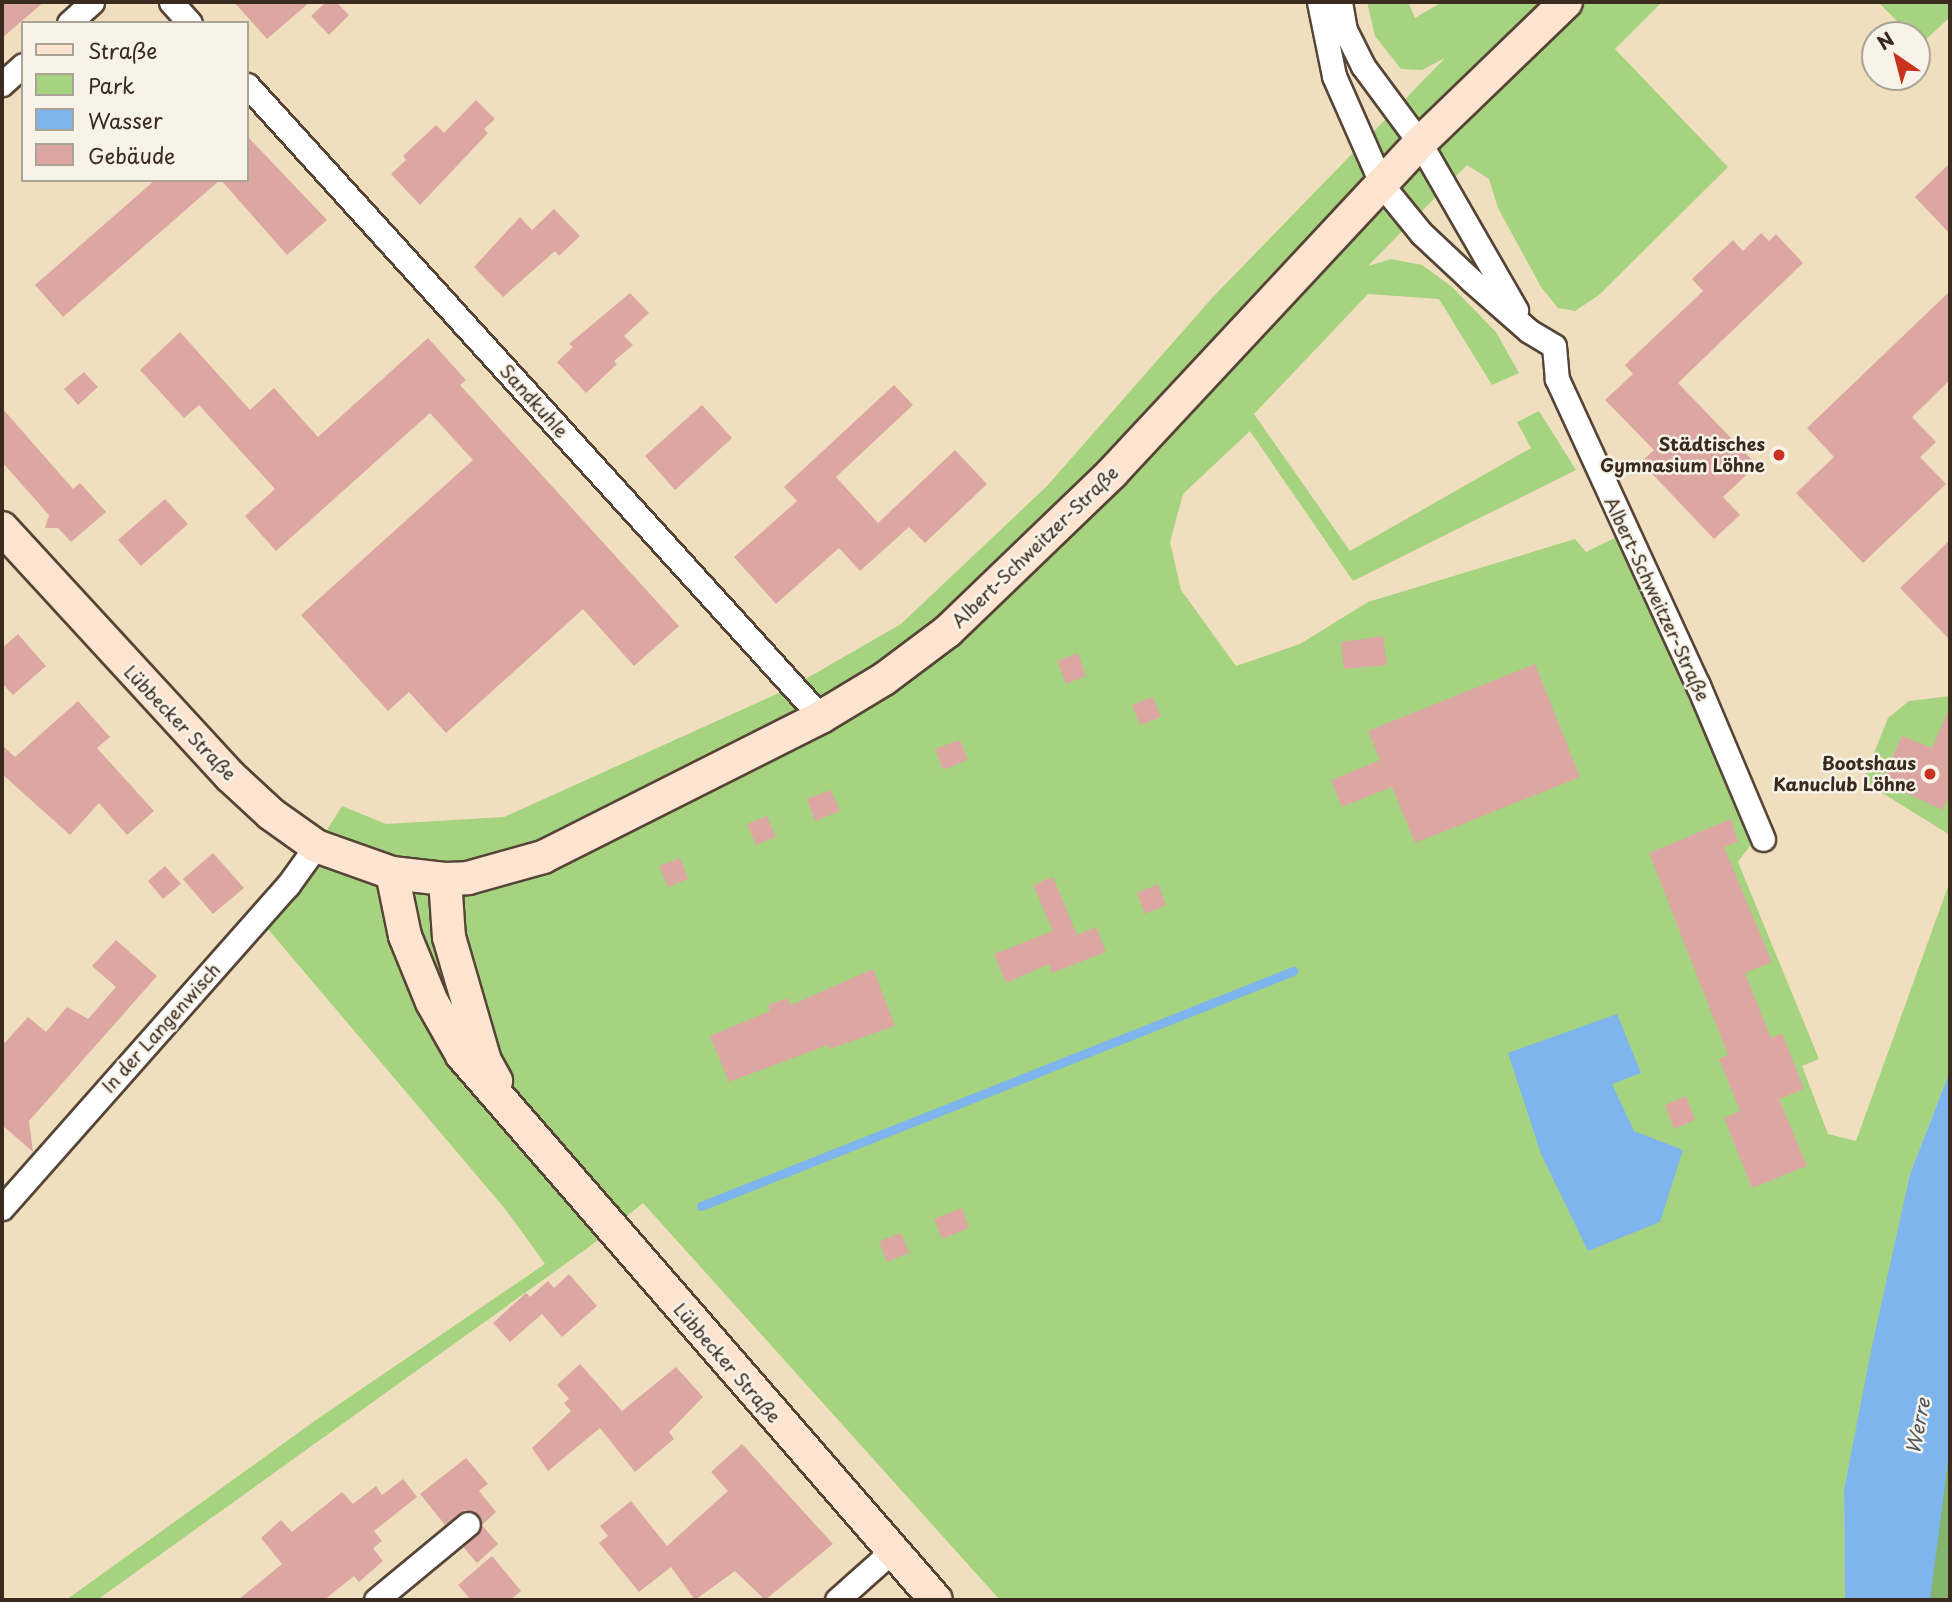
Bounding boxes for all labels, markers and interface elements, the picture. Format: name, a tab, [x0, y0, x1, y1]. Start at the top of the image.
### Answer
legend	[21, 21, 248, 182]
north arrow	[1861, 21, 1931, 91]
text: N	[1871, 25, 1899, 56]
text: Straße	[88, 34, 157, 66]
text: Park	[88, 69, 135, 101]
text: Wasser	[88, 104, 163, 136]
text: Gebäude	[88, 139, 175, 171]
street label: Sandkuhle	[495, 360, 573, 442]
place label: Städtisches Gymnasium Löhne	[1599, 434, 1765, 476]
marker: Städtisches Gymnasium Löhne	[1771, 447, 1787, 463]
street label: Albert-Schweitzer-Straße	[947, 462, 1123, 632]
street label: Albert-Schweitzer-Straße	[1600, 493, 1714, 705]
street label: Lübbecker Straße	[119, 661, 241, 785]
place label: Bootshaus Kanuclub Löhne	[1774, 753, 1916, 796]
marker: Bootshaus Kanuclub Löhne	[1922, 766, 1938, 782]
street label: In der Langenwisch	[97, 958, 225, 1098]
street label: Lübbecker Straße	[669, 1298, 785, 1428]
water label: Werre	[1901, 1396, 1935, 1456]

